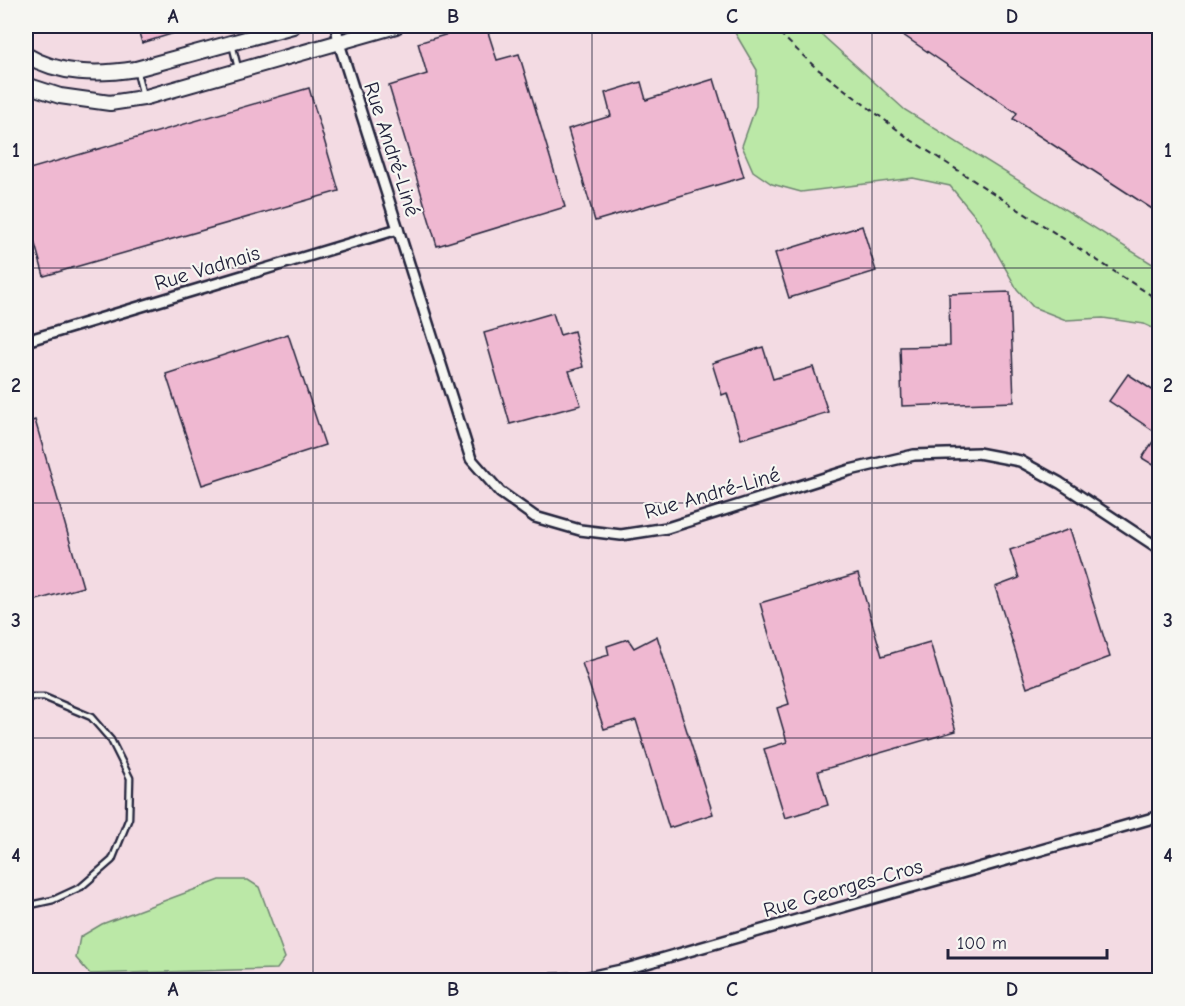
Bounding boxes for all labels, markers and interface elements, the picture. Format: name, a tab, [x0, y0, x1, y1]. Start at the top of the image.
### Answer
text: A	[167, 5, 179, 28]
text: B	[447, 5, 459, 28]
text: C	[726, 5, 738, 28]
text: D	[1006, 5, 1018, 28]
street label: Rue André-Liné	[359, 79, 425, 219]
text: 1	[12, 139, 20, 162]
text: 1	[1164, 139, 1172, 162]
street label: Rue Vadnais	[151, 241, 263, 295]
text: 2	[11, 374, 21, 397]
text: 2	[1163, 374, 1173, 397]
street label: Rue André-Liné	[642, 462, 782, 524]
text: 3	[11, 609, 21, 632]
text: 3	[1163, 609, 1173, 632]
text: 4	[11, 844, 21, 867]
text: 4	[1163, 844, 1173, 867]
street label: Rue Georges-Cros	[761, 854, 925, 922]
scale bar	[948, 922, 1107, 960]
text: 100 m	[957, 933, 1007, 954]
text: A	[167, 978, 179, 1001]
text: B	[447, 978, 459, 1001]
text: C	[726, 978, 738, 1001]
text: D	[1006, 978, 1018, 1001]

